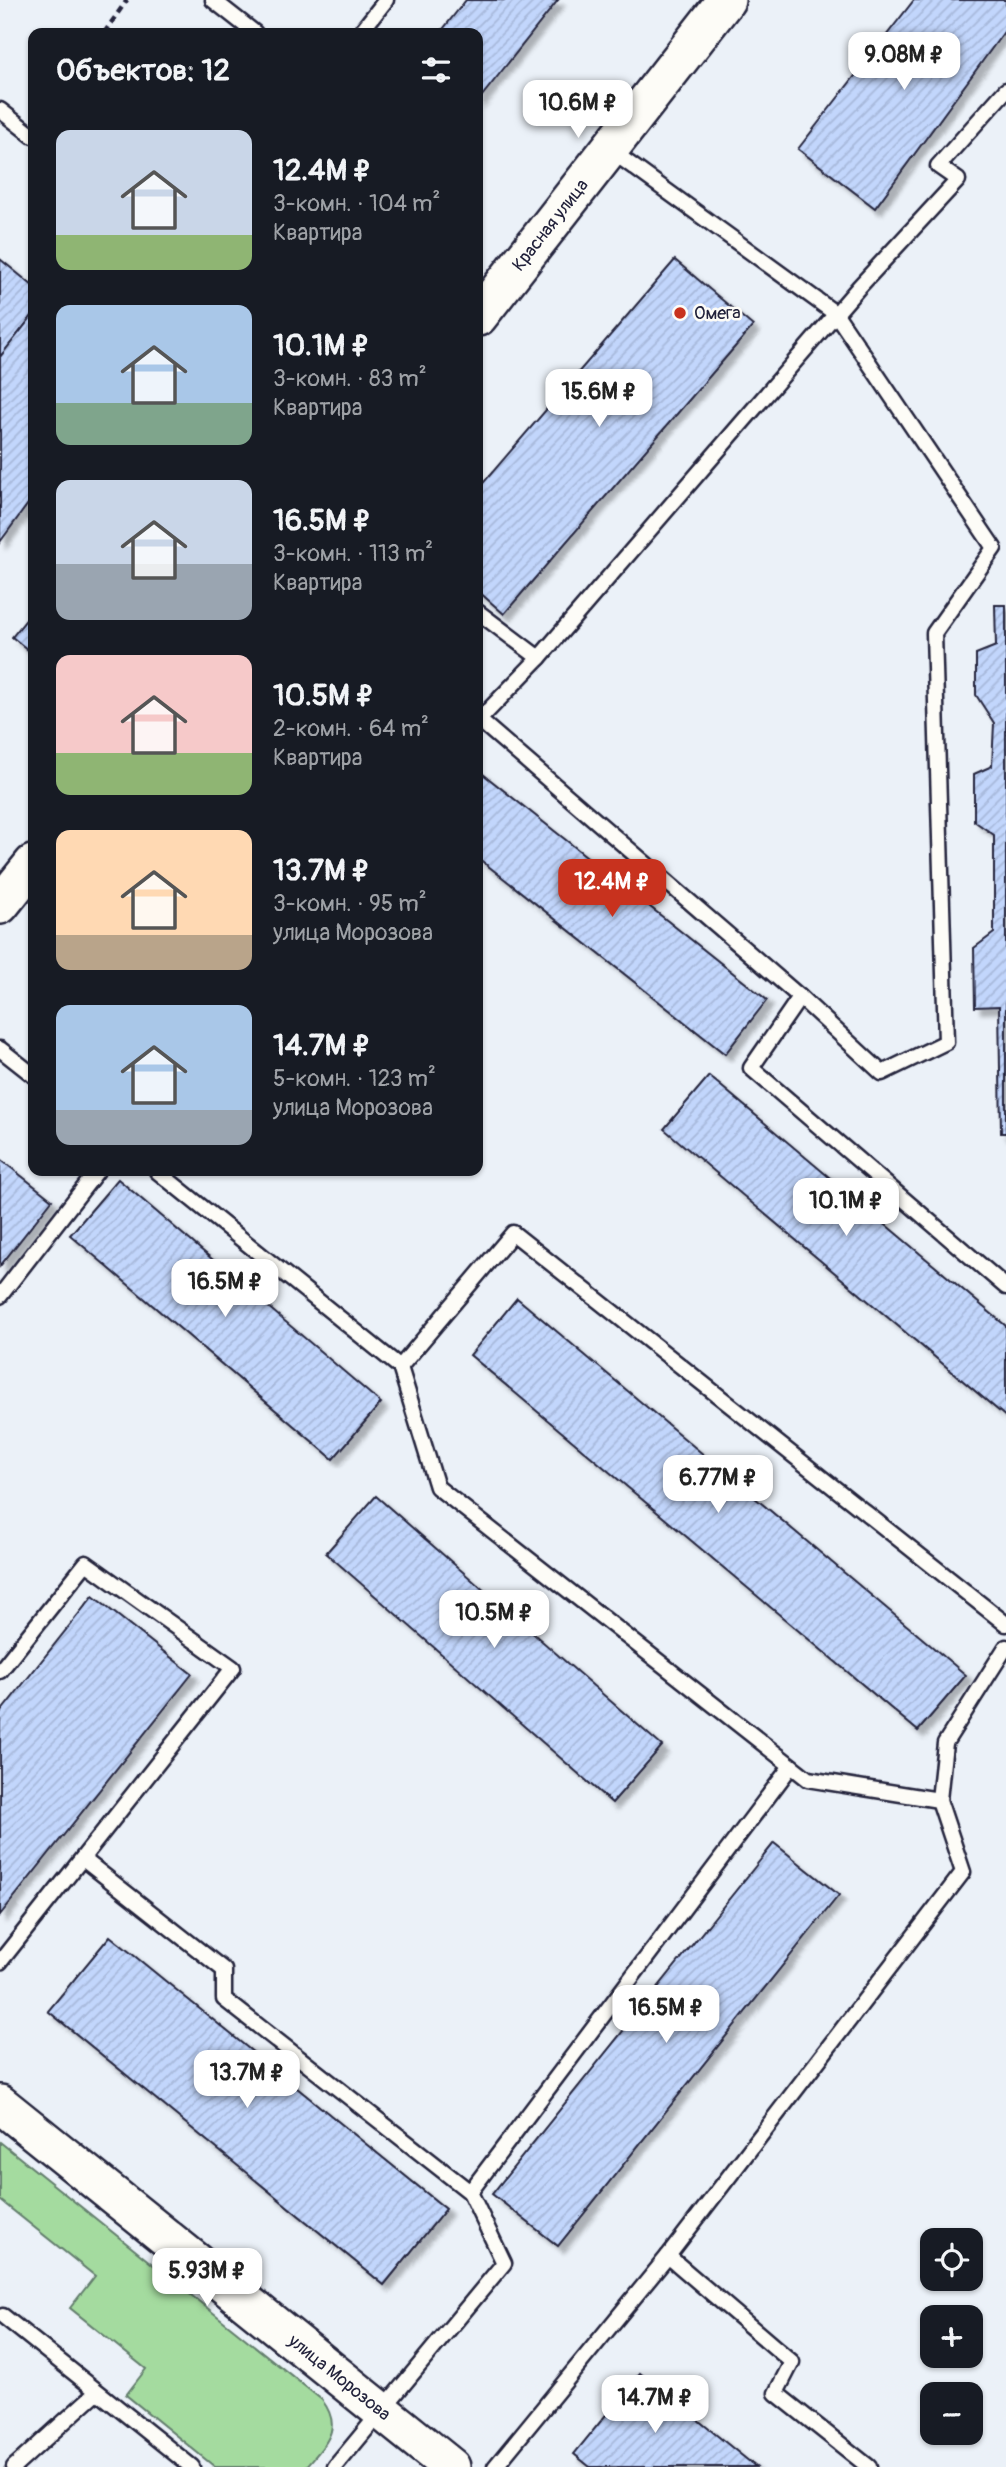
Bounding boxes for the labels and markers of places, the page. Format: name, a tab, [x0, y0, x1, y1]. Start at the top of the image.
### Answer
pin: 9.08M ₽	[839, 32, 969, 92]
pin: 10.6M ₽	[513, 80, 643, 140]
place label: Омега	[694, 302, 741, 325]
marker: Омега	[672, 305, 688, 321]
pin: 15.6M ₽	[534, 370, 664, 429]
pin: 12.4M ₽	[547, 860, 677, 919]
pin: 10.1M ₽	[781, 1178, 911, 1238]
pin: 16.5M ₽	[160, 1260, 290, 1319]
pin: 6.77M ₽	[653, 1456, 783, 1515]
pin: 10.5M ₽	[429, 1590, 559, 1650]
pin: 16.5M ₽	[601, 1986, 731, 2045]
pin: 13.7M ₽	[182, 2050, 312, 2110]
pin: 5.93M ₽	[142, 2248, 272, 2308]
pin: 14.7M ₽	[590, 2376, 720, 2435]

